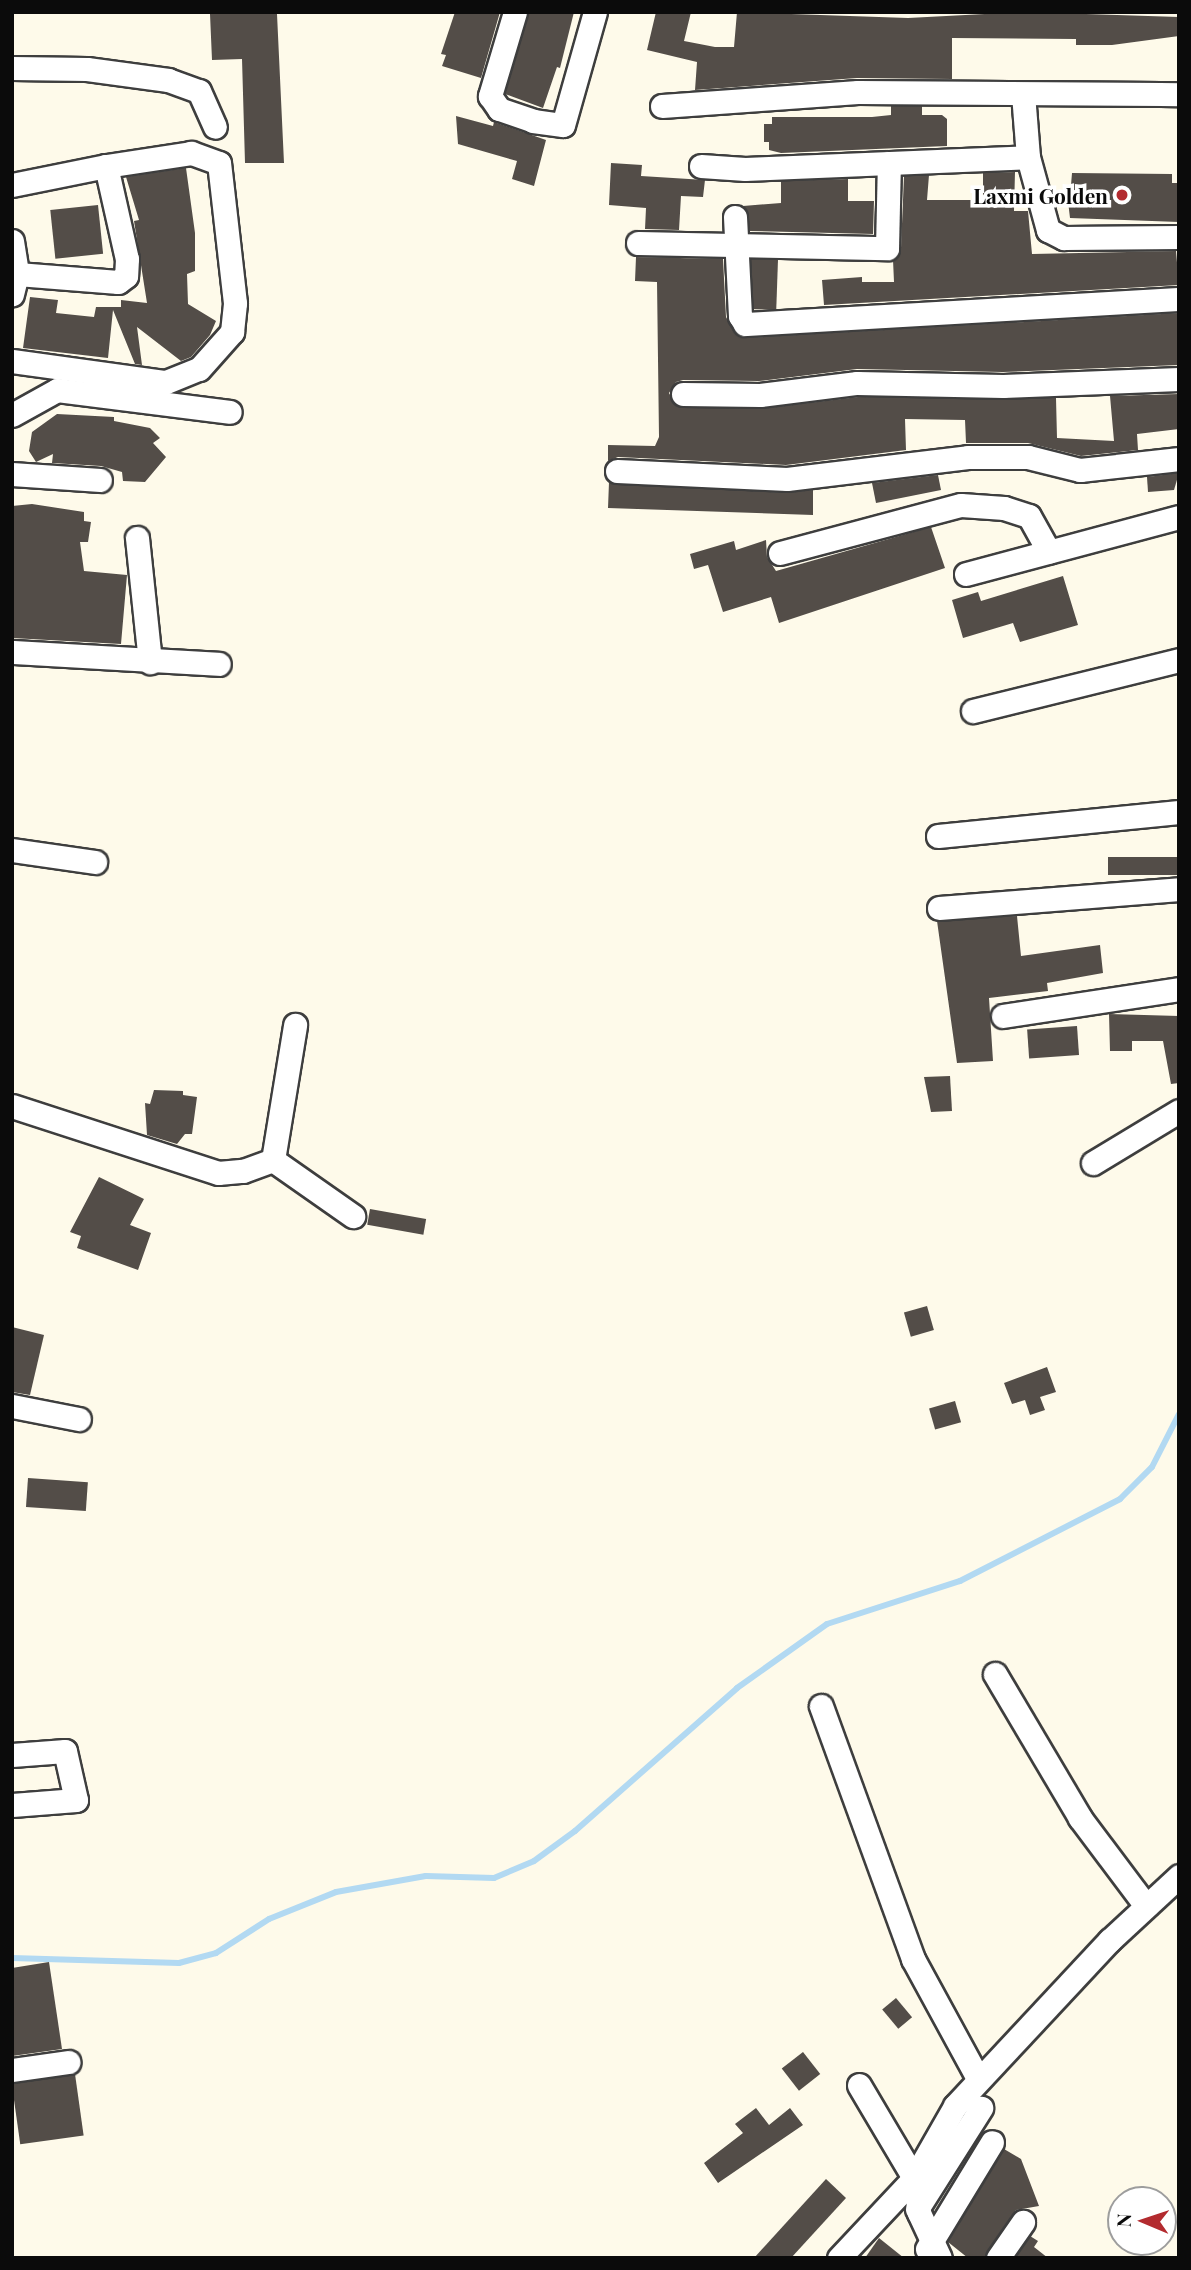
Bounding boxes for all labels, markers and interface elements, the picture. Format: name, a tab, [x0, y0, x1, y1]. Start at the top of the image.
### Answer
place label: Laxmi Golden	[973, 182, 1108, 208]
marker: Laxmi Golden	[1114, 187, 1130, 203]
north arrow	[1107, 2186, 1177, 2256]
text: N	[1110, 2213, 1136, 2228]

